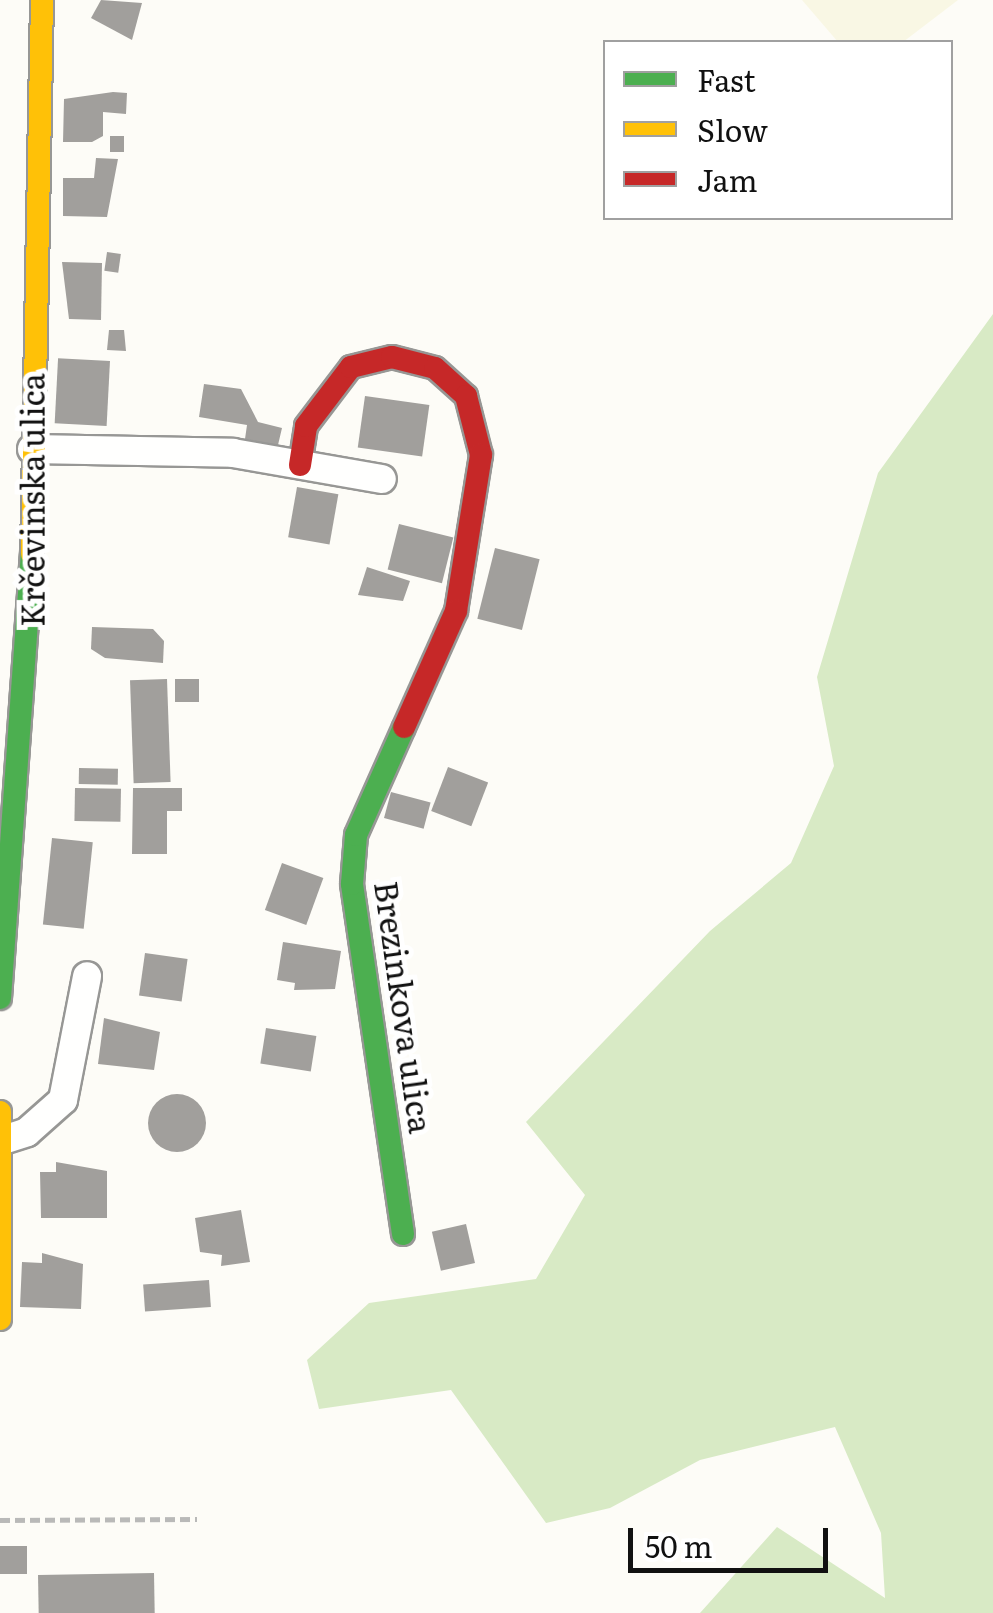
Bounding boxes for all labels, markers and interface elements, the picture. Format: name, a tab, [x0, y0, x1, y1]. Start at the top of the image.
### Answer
legend	[603, 40, 953, 220]
text: Fast	[697, 57, 756, 101]
text: Slow	[697, 107, 768, 151]
text: Jam	[697, 157, 757, 201]
street label: Krčevinska ulica	[12, 373, 50, 627]
street label: Brezinkova ulica	[368, 878, 442, 1136]
scale bar	[633, 1508, 833, 1570]
text: 50 m	[645, 1523, 713, 1567]

